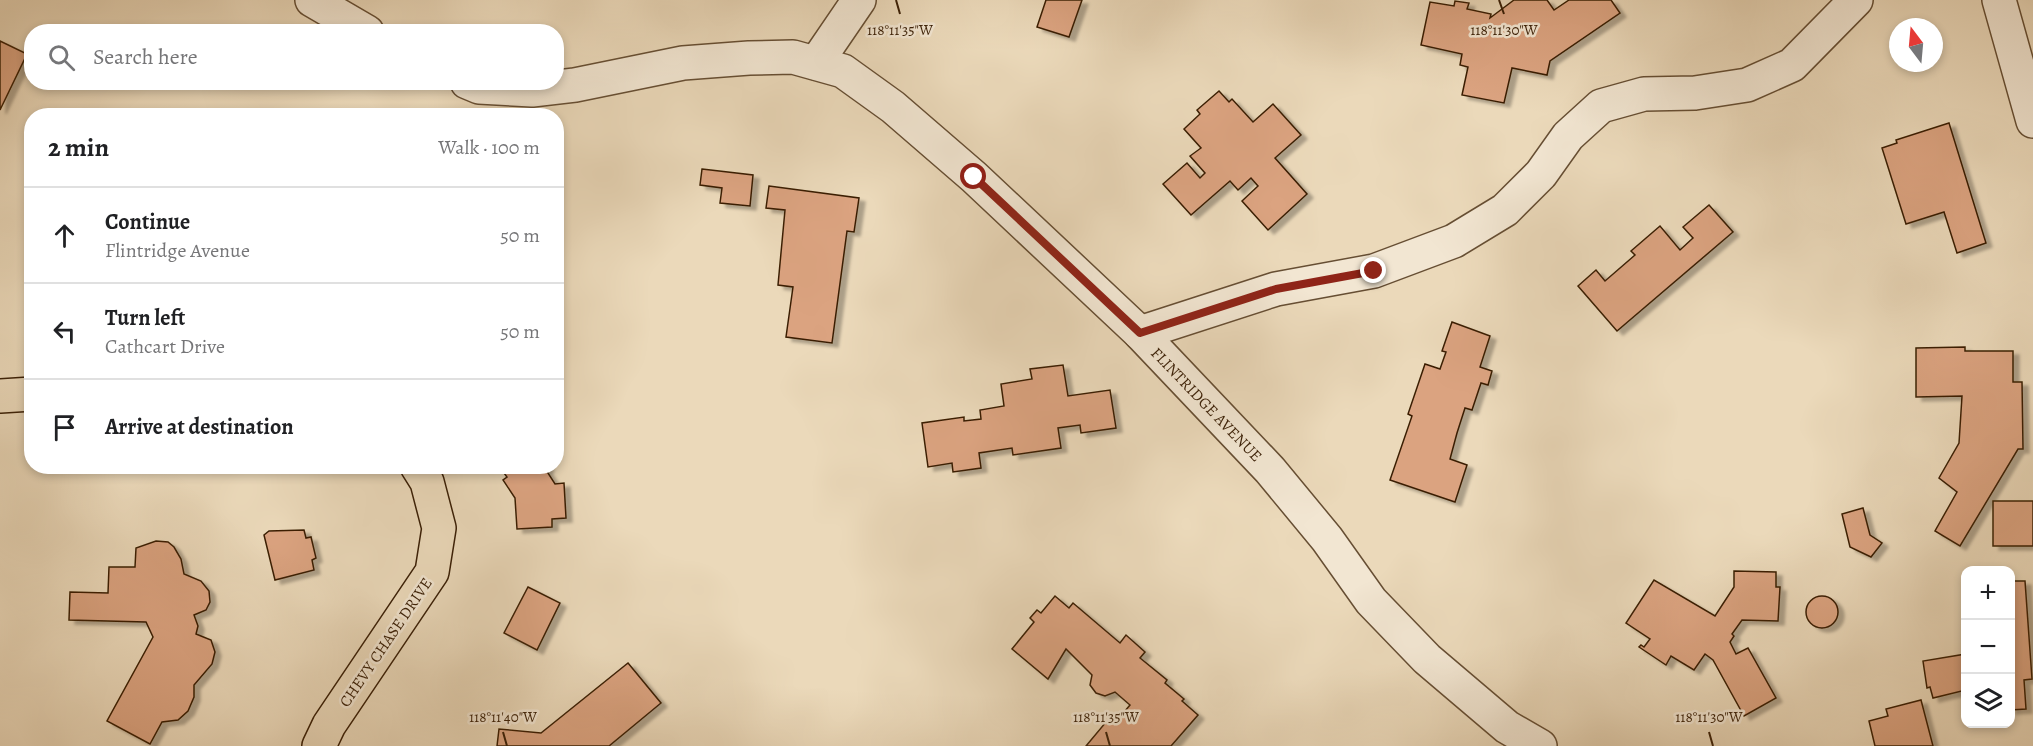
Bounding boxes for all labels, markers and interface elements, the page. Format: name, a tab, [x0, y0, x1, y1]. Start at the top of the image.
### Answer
north arrow	[1889, 18, 1943, 72]
text: 118°11'35"W	[867, 20, 933, 40]
text: 118°11'30"W	[1470, 20, 1538, 40]
search box	[24, 24, 564, 90]
icon: search	[45, 41, 78, 74]
text: Search here	[93, 42, 198, 72]
text: 2 min	[48, 130, 109, 165]
text: Walk · 100 m	[438, 134, 540, 161]
route start	[960, 163, 986, 189]
text: Continue	[105, 207, 190, 237]
icon: ahead	[48, 219, 81, 252]
text: 50 m	[500, 222, 540, 249]
text: Flintridge Avenue	[105, 237, 250, 264]
route end	[1360, 257, 1386, 283]
text: Turn left	[105, 303, 185, 333]
icon: left	[48, 315, 81, 348]
text: 50 m	[500, 318, 540, 345]
text: Cathcart Drive	[105, 333, 225, 360]
street label: FLINTRIDGE AVENUE	[1146, 343, 1267, 467]
icon: arrive	[48, 411, 81, 444]
text: Arrive at destination	[105, 412, 294, 442]
map controls	[1961, 566, 2015, 728]
button: +	[1961, 566, 2015, 620]
street label: CHEVY CHASE DRIVE	[334, 573, 437, 712]
button: −	[1961, 620, 2015, 674]
button: layers	[1961, 674, 2015, 728]
text: 118°11'40"W	[469, 707, 537, 727]
text: 118°11'35"W	[1073, 707, 1139, 727]
text: 118°11'30"W	[1675, 707, 1743, 727]

